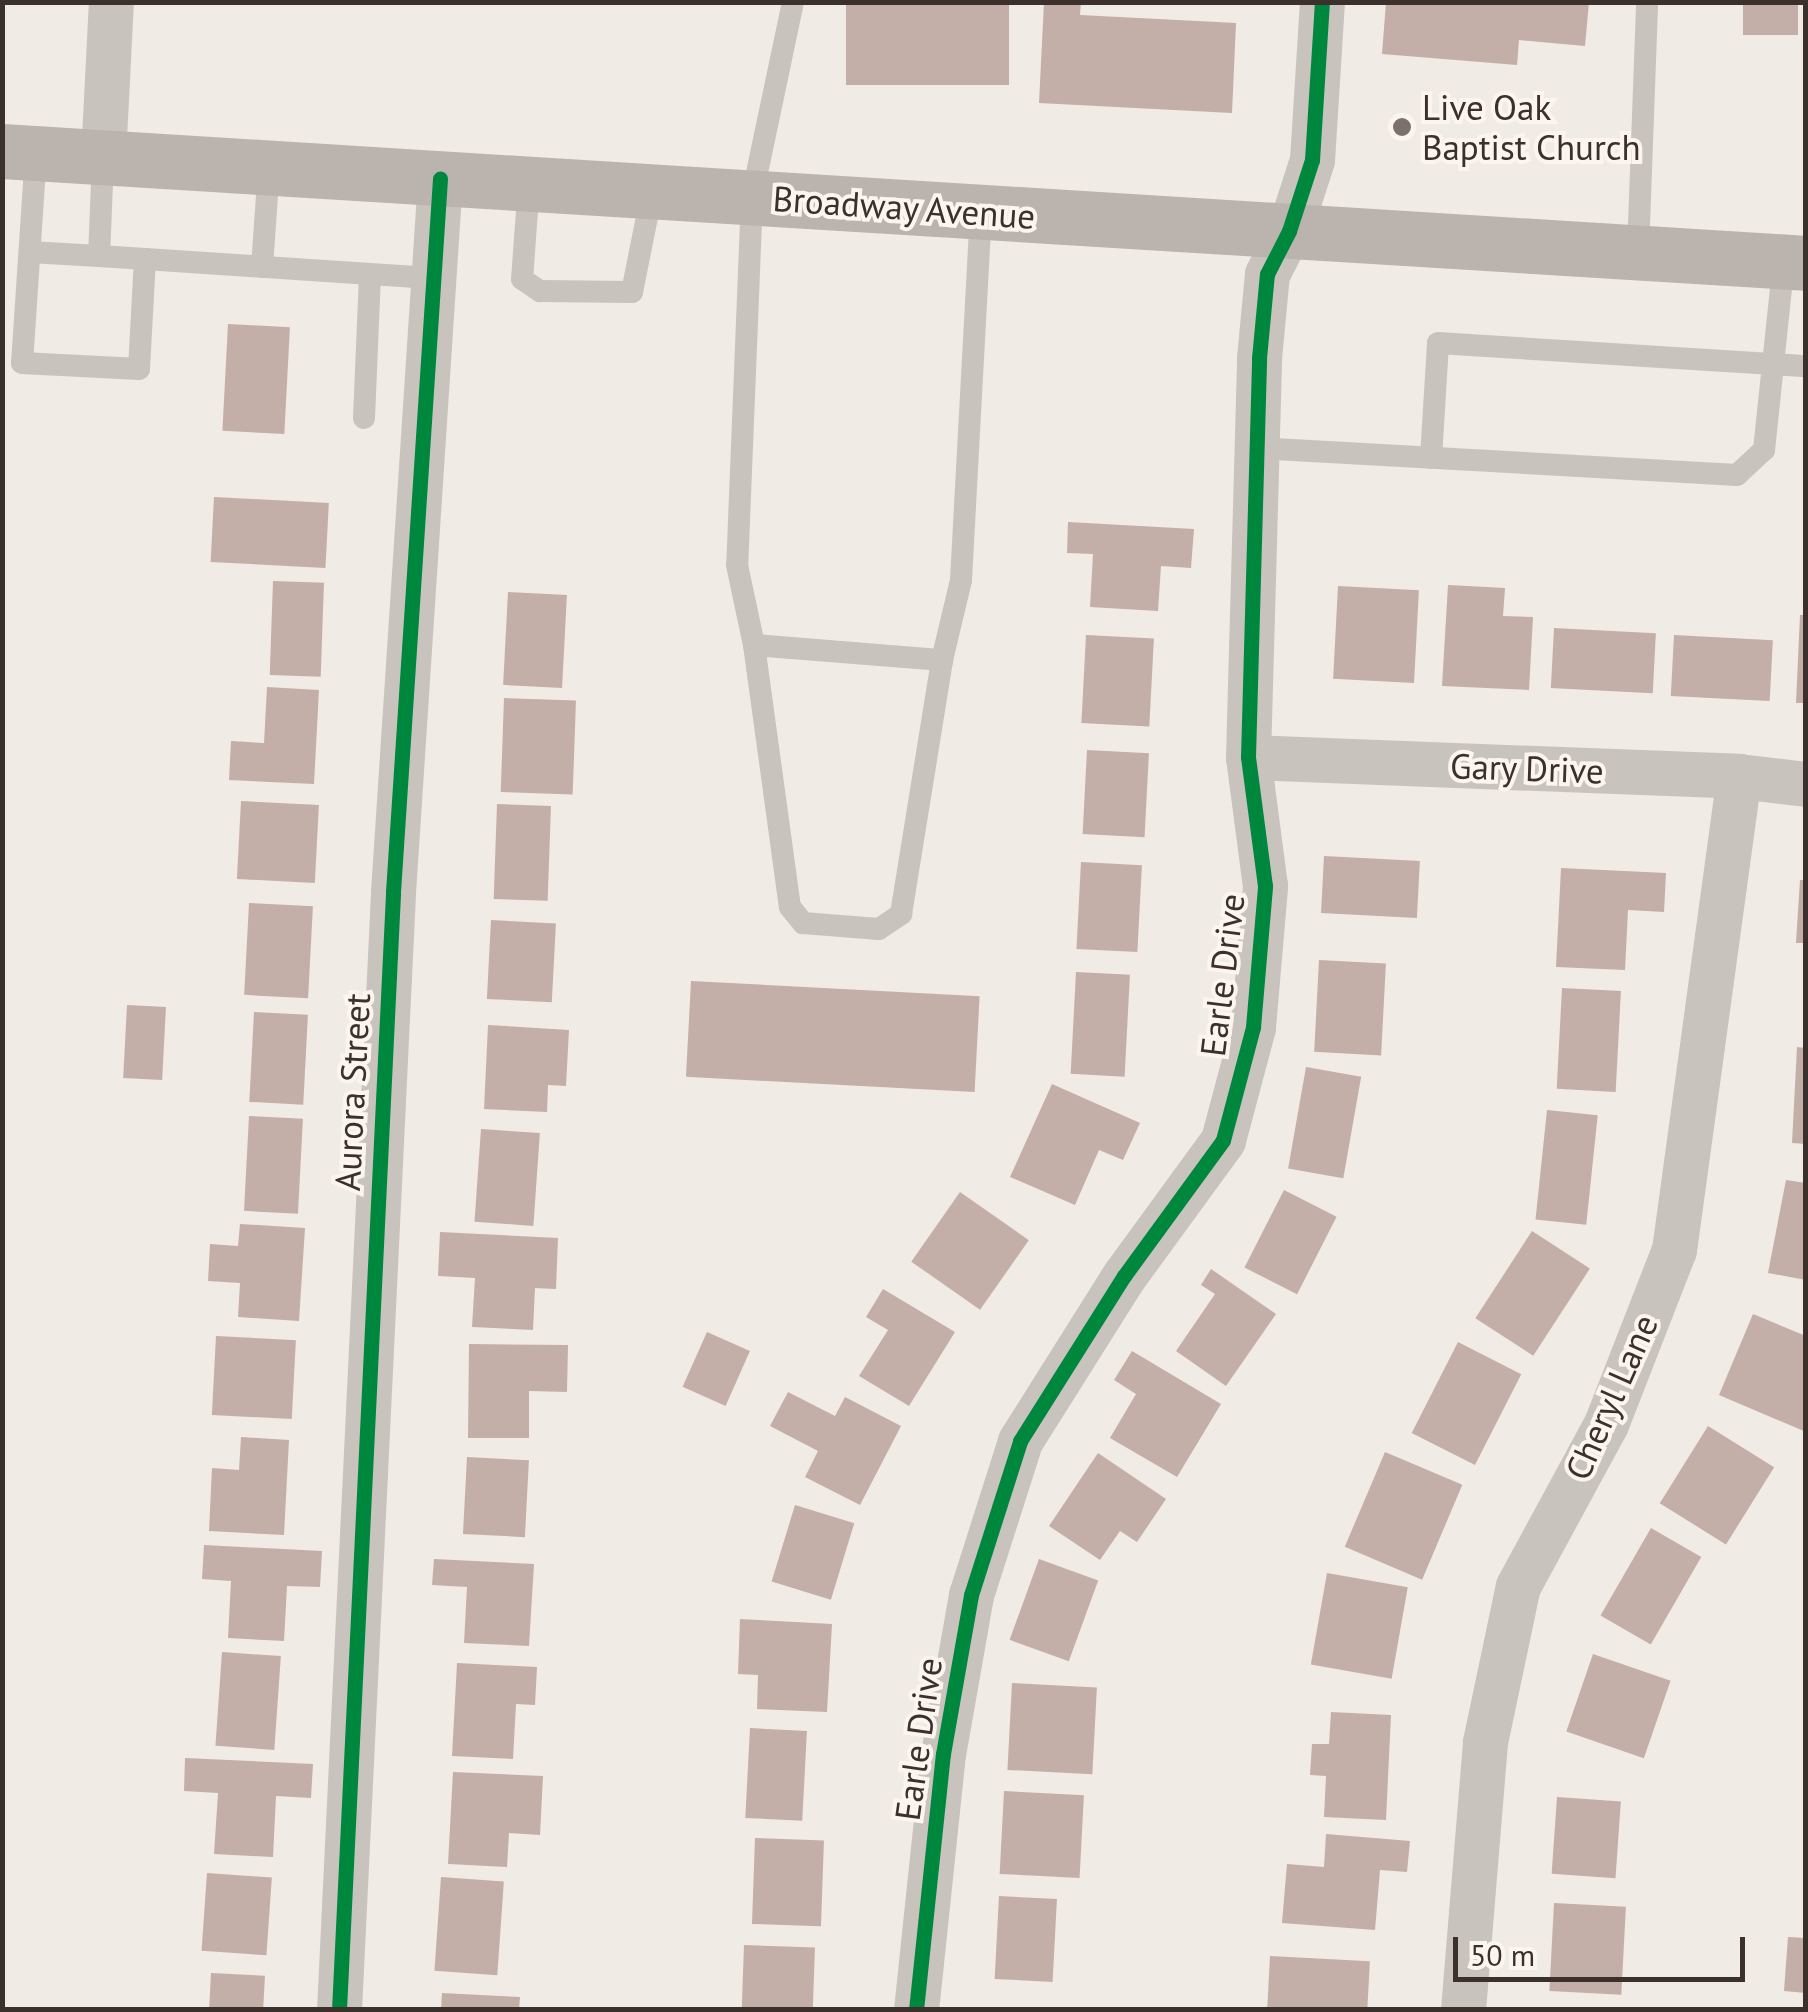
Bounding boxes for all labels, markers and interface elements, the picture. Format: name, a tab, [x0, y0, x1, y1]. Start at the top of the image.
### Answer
place label: Live Oak Baptist Church	[1422, 86, 1641, 168]
marker: Live Oak Baptist Church	[1391, 116, 1413, 138]
street label: Broadway Avenue	[770, 177, 1038, 237]
street label: Gary Drive	[1449, 744, 1605, 792]
street label: Earle Drive	[1191, 891, 1253, 1059]
street label: Aurora Street	[326, 992, 378, 1192]
street label: Cheryl Lane	[1556, 1308, 1666, 1486]
street label: Earle Drive	[886, 1655, 950, 1823]
scale bar	[1458, 1917, 1750, 1979]
text: 50 m	[1470, 1935, 1535, 1974]

